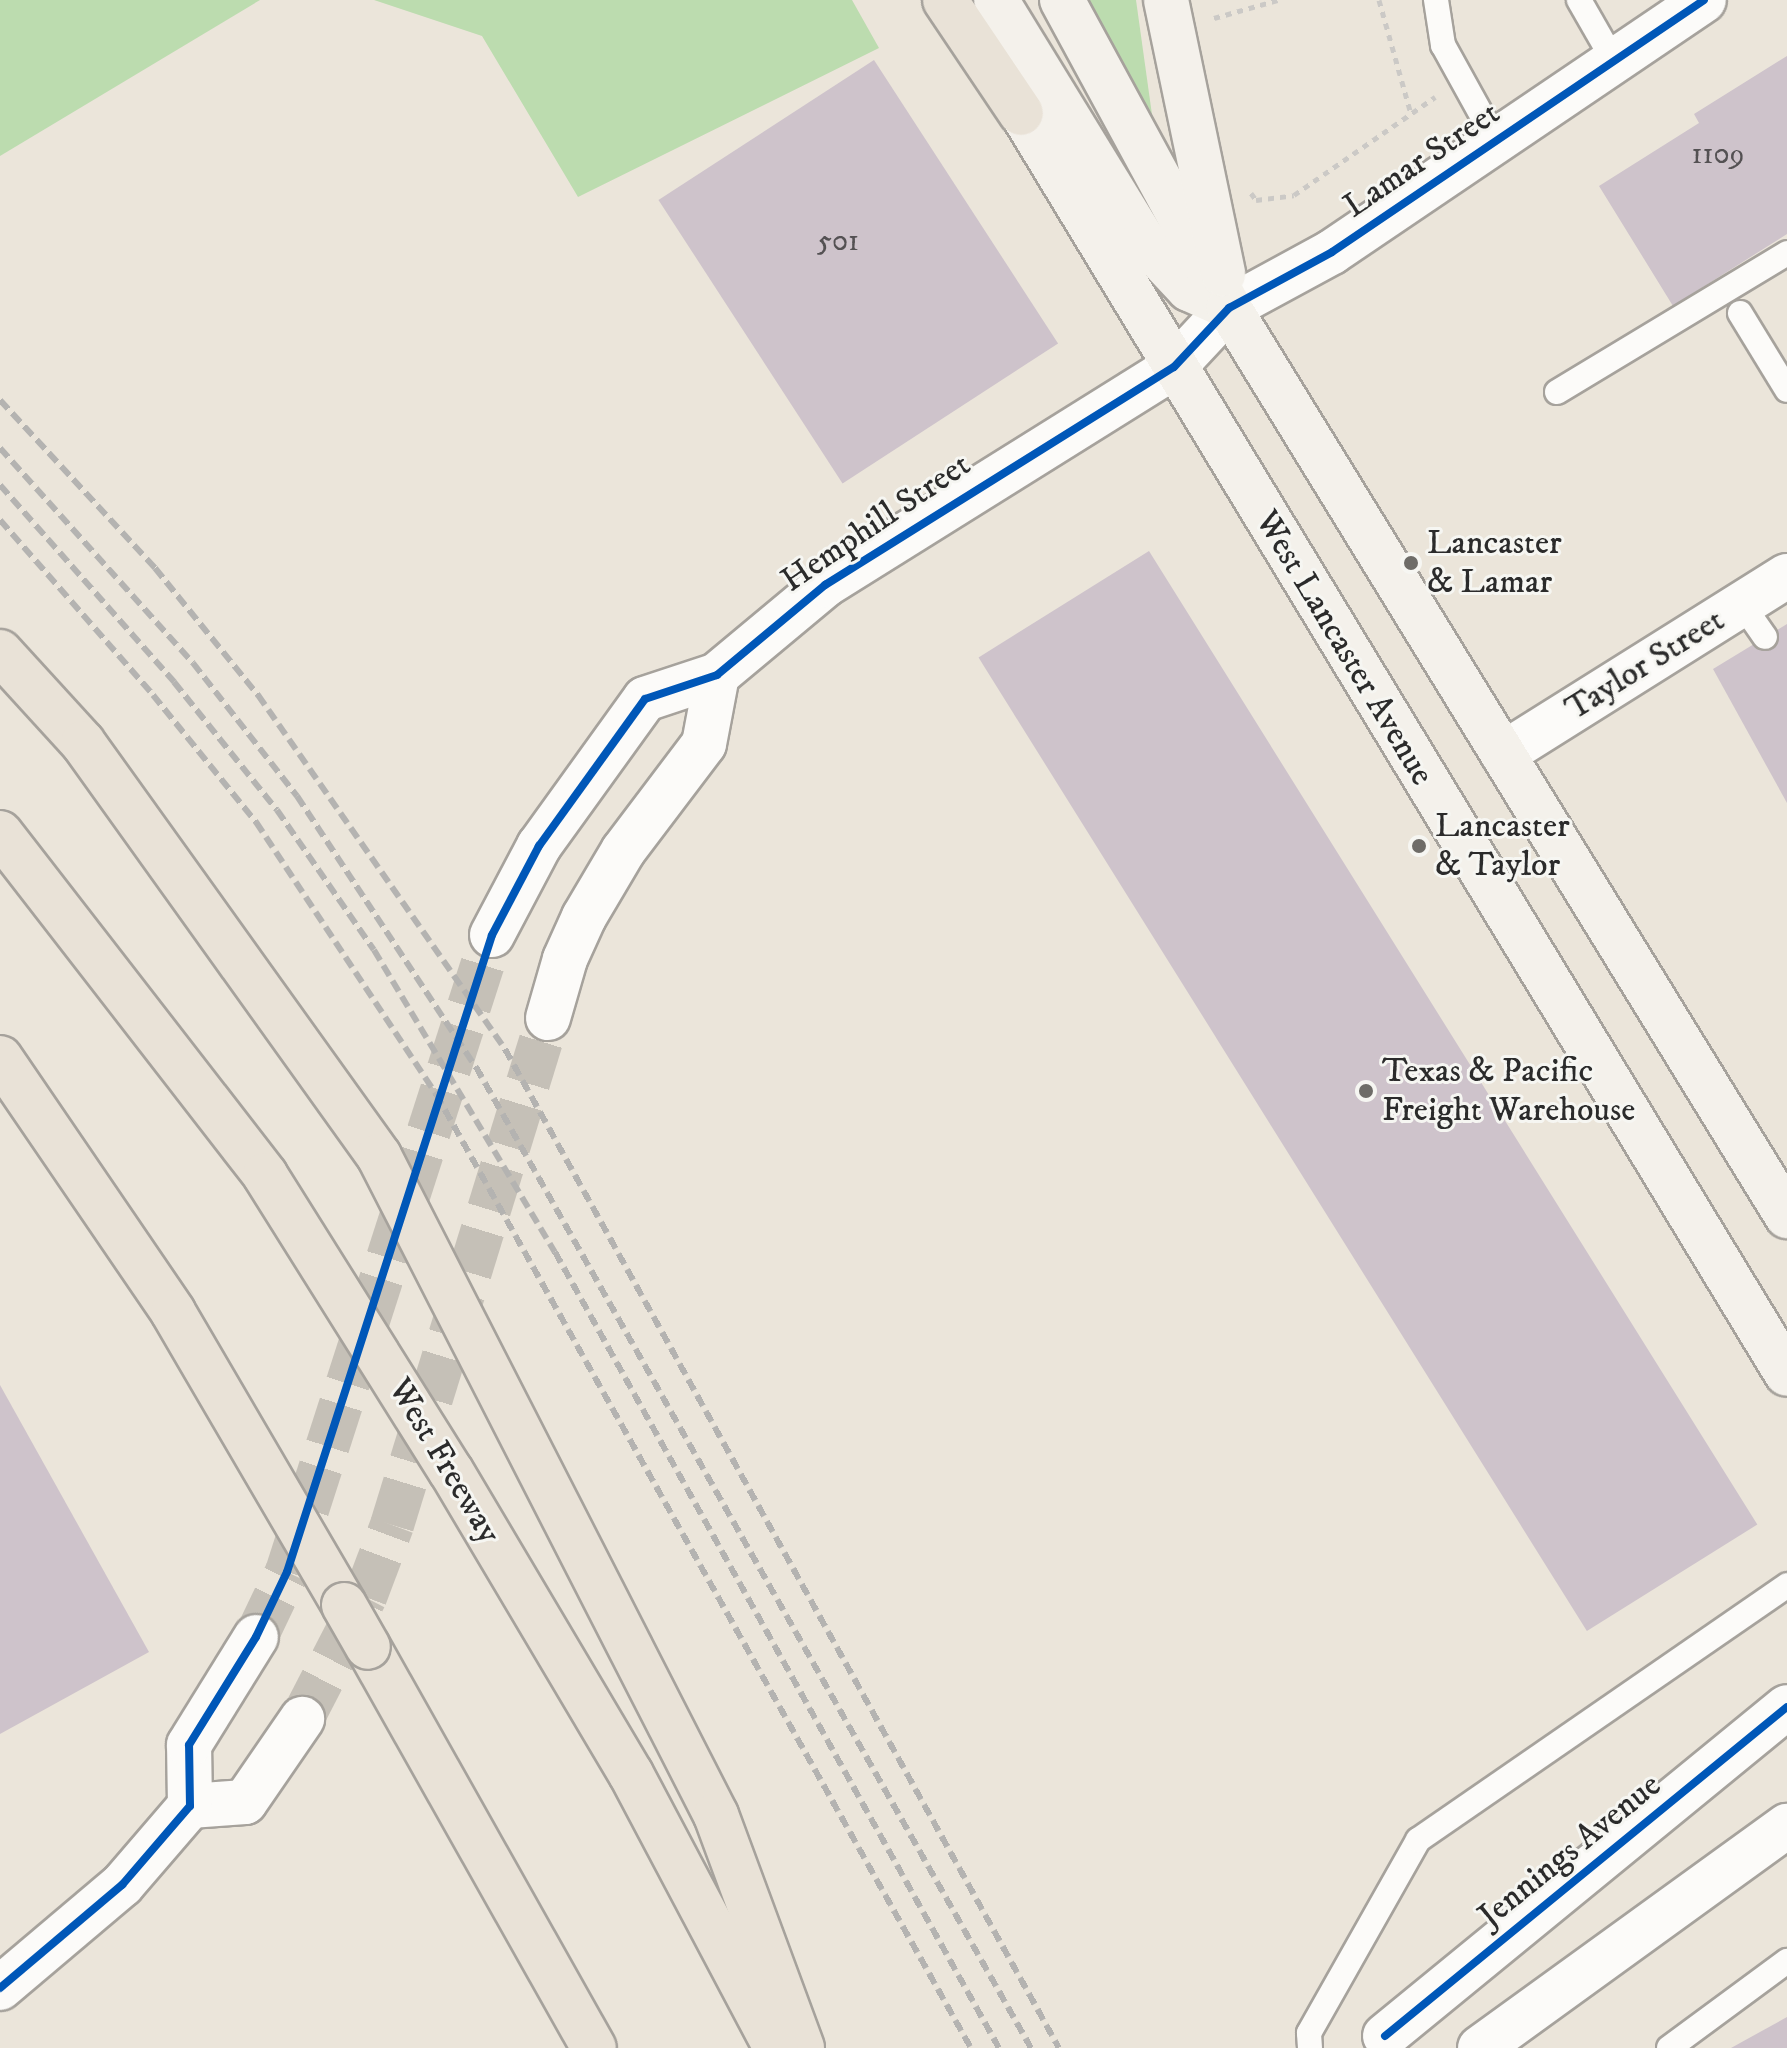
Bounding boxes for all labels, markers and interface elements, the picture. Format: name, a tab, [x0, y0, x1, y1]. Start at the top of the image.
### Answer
street label: Lamar Street	[1336, 93, 1508, 227]
house number: 1109	[1691, 137, 1745, 173]
house number: 501	[817, 224, 859, 260]
street label: Hemphill Street	[774, 445, 978, 601]
street label: West Lancaster Avenue	[1246, 503, 1442, 793]
place label: Lancaster & Lamar	[1427, 523, 1562, 602]
marker: Lancaster & Lamar	[1402, 554, 1420, 572]
street label: Taylor Street	[1558, 600, 1732, 730]
place label: Lancaster & Taylor	[1435, 806, 1570, 886]
marker: Lancaster & Taylor	[1410, 837, 1428, 855]
place label: Texas & Pacific Freight Warehouse	[1382, 1051, 1635, 1130]
marker: Texas & Pacific Freight Warehouse	[1357, 1082, 1375, 1100]
street label: West Freeway	[379, 1371, 509, 1551]
street label: Jennings Avenue	[1471, 1765, 1669, 1937]

